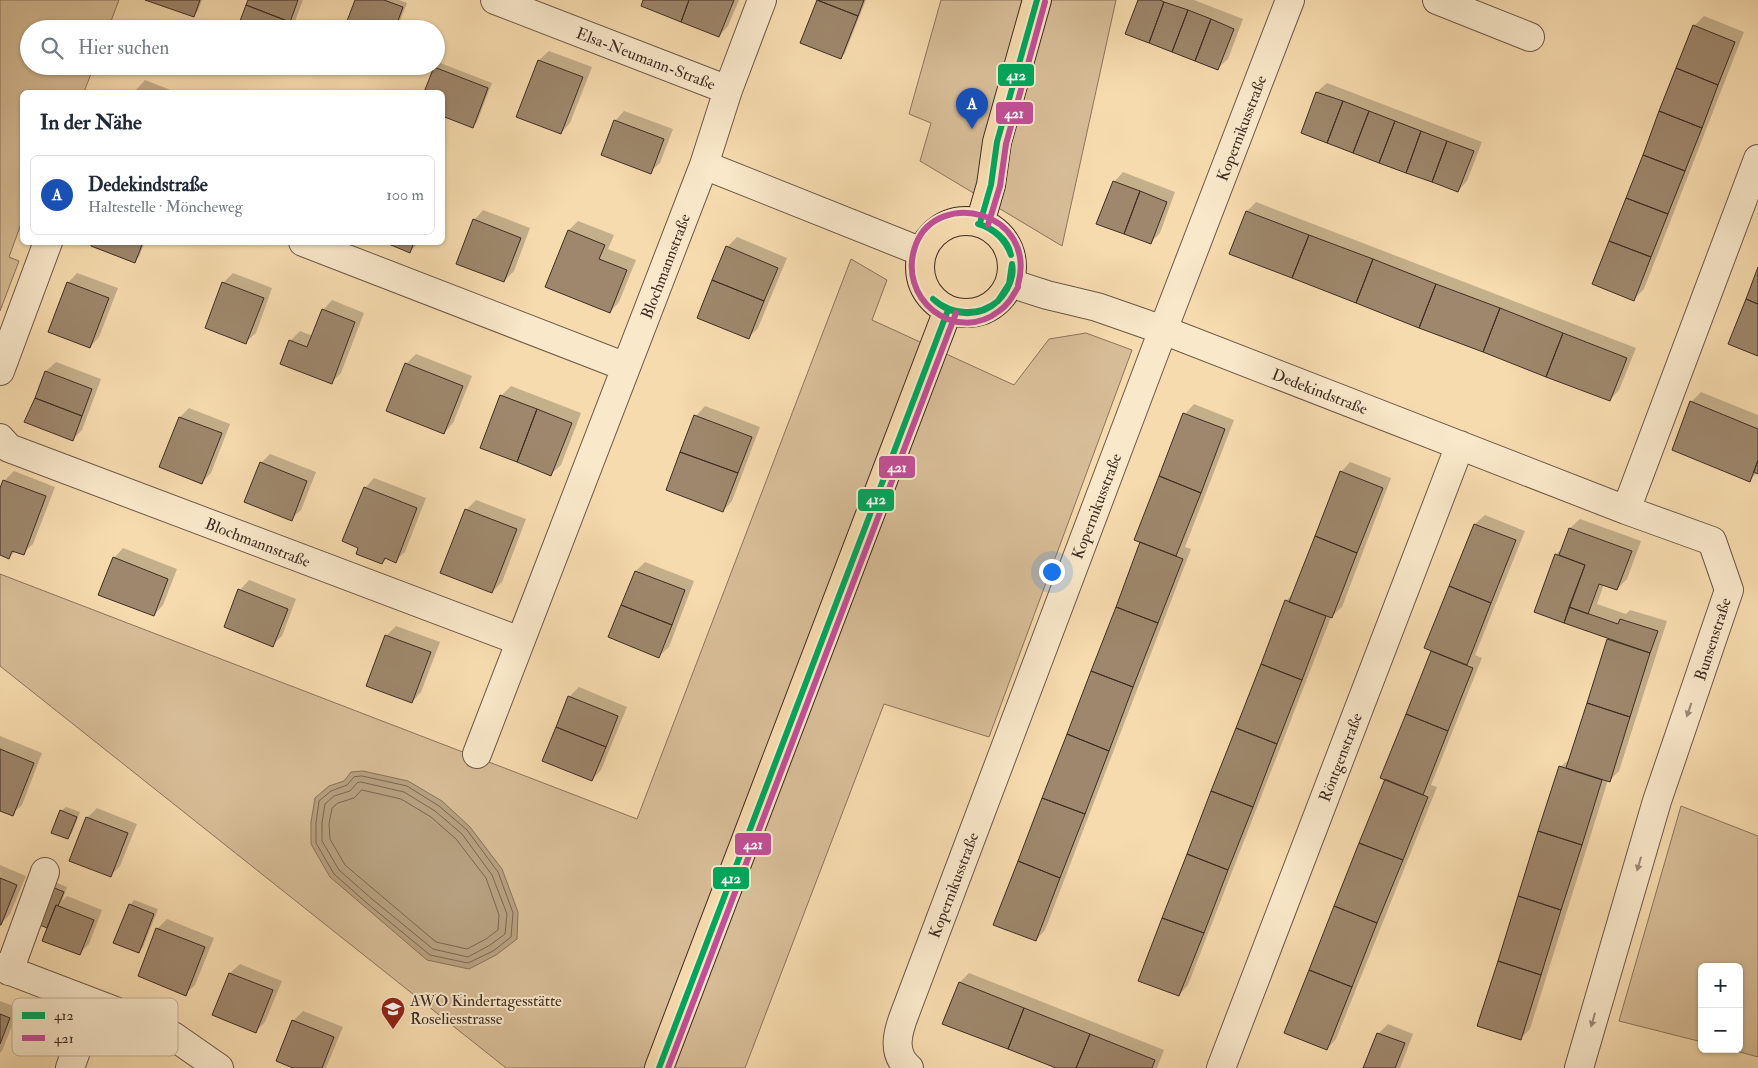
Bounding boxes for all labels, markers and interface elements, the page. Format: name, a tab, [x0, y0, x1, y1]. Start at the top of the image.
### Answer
search box	[20, 20, 445, 75]
street label: Elsa-Neumann-Straße	[573, 23, 718, 95]
icon: search	[38, 34, 66, 62]
text: Hier suchen	[78, 36, 169, 60]
line badge: 412	[997, 63, 1035, 87]
text: 412	[1005, 67, 1026, 84]
street label: Kopernikusstraße	[1213, 72, 1272, 184]
pin: A	[956, 88, 988, 129]
line badge: 421	[995, 101, 1034, 125]
text: 421	[1003, 105, 1024, 122]
text: In der Nähe	[40, 109, 142, 136]
text: Dedekindstraße	[88, 173, 208, 197]
text: A	[52, 185, 62, 205]
text: 100 m	[386, 185, 424, 205]
text: Haltestelle · Möncheweg	[88, 197, 243, 217]
street label: Blochmannstraße	[637, 211, 695, 322]
street label: Dedekindstraße	[1269, 365, 1371, 419]
street label: Kopernikusstraße	[1068, 450, 1127, 562]
line badge: 421	[878, 455, 916, 479]
text: 421	[886, 459, 907, 476]
line badge: 412	[857, 488, 895, 512]
text: 412	[865, 491, 886, 508]
street label: Blochmannstraße	[202, 514, 313, 572]
your location	[1039, 559, 1065, 585]
street label: Bunsenstraße	[1690, 595, 1736, 683]
one-way arrow	[1684, 702, 1692, 717]
street label: Röntgenstraße	[1315, 710, 1367, 805]
street label: Kopernikusstraße	[925, 829, 984, 941]
line badge: 421	[734, 832, 772, 856]
text: 421	[742, 836, 763, 853]
one-way arrow	[1634, 857, 1642, 872]
line badge: 412	[712, 866, 750, 890]
text: 412	[720, 870, 741, 887]
map controls	[1698, 963, 1743, 1053]
button: +	[1698, 963, 1743, 1008]
place label: AWO Kindertagesstätte Roseliesstrasse	[409, 991, 562, 1029]
school or university icon: AWO Kindertagesstätte Roseliesstrasse	[380, 996, 406, 1030]
legend	[12, 998, 178, 1056]
text: 412	[54, 1007, 74, 1024]
button: −	[1698, 1008, 1743, 1053]
one-way arrow	[1588, 1013, 1596, 1028]
text: 421	[54, 1030, 74, 1047]

